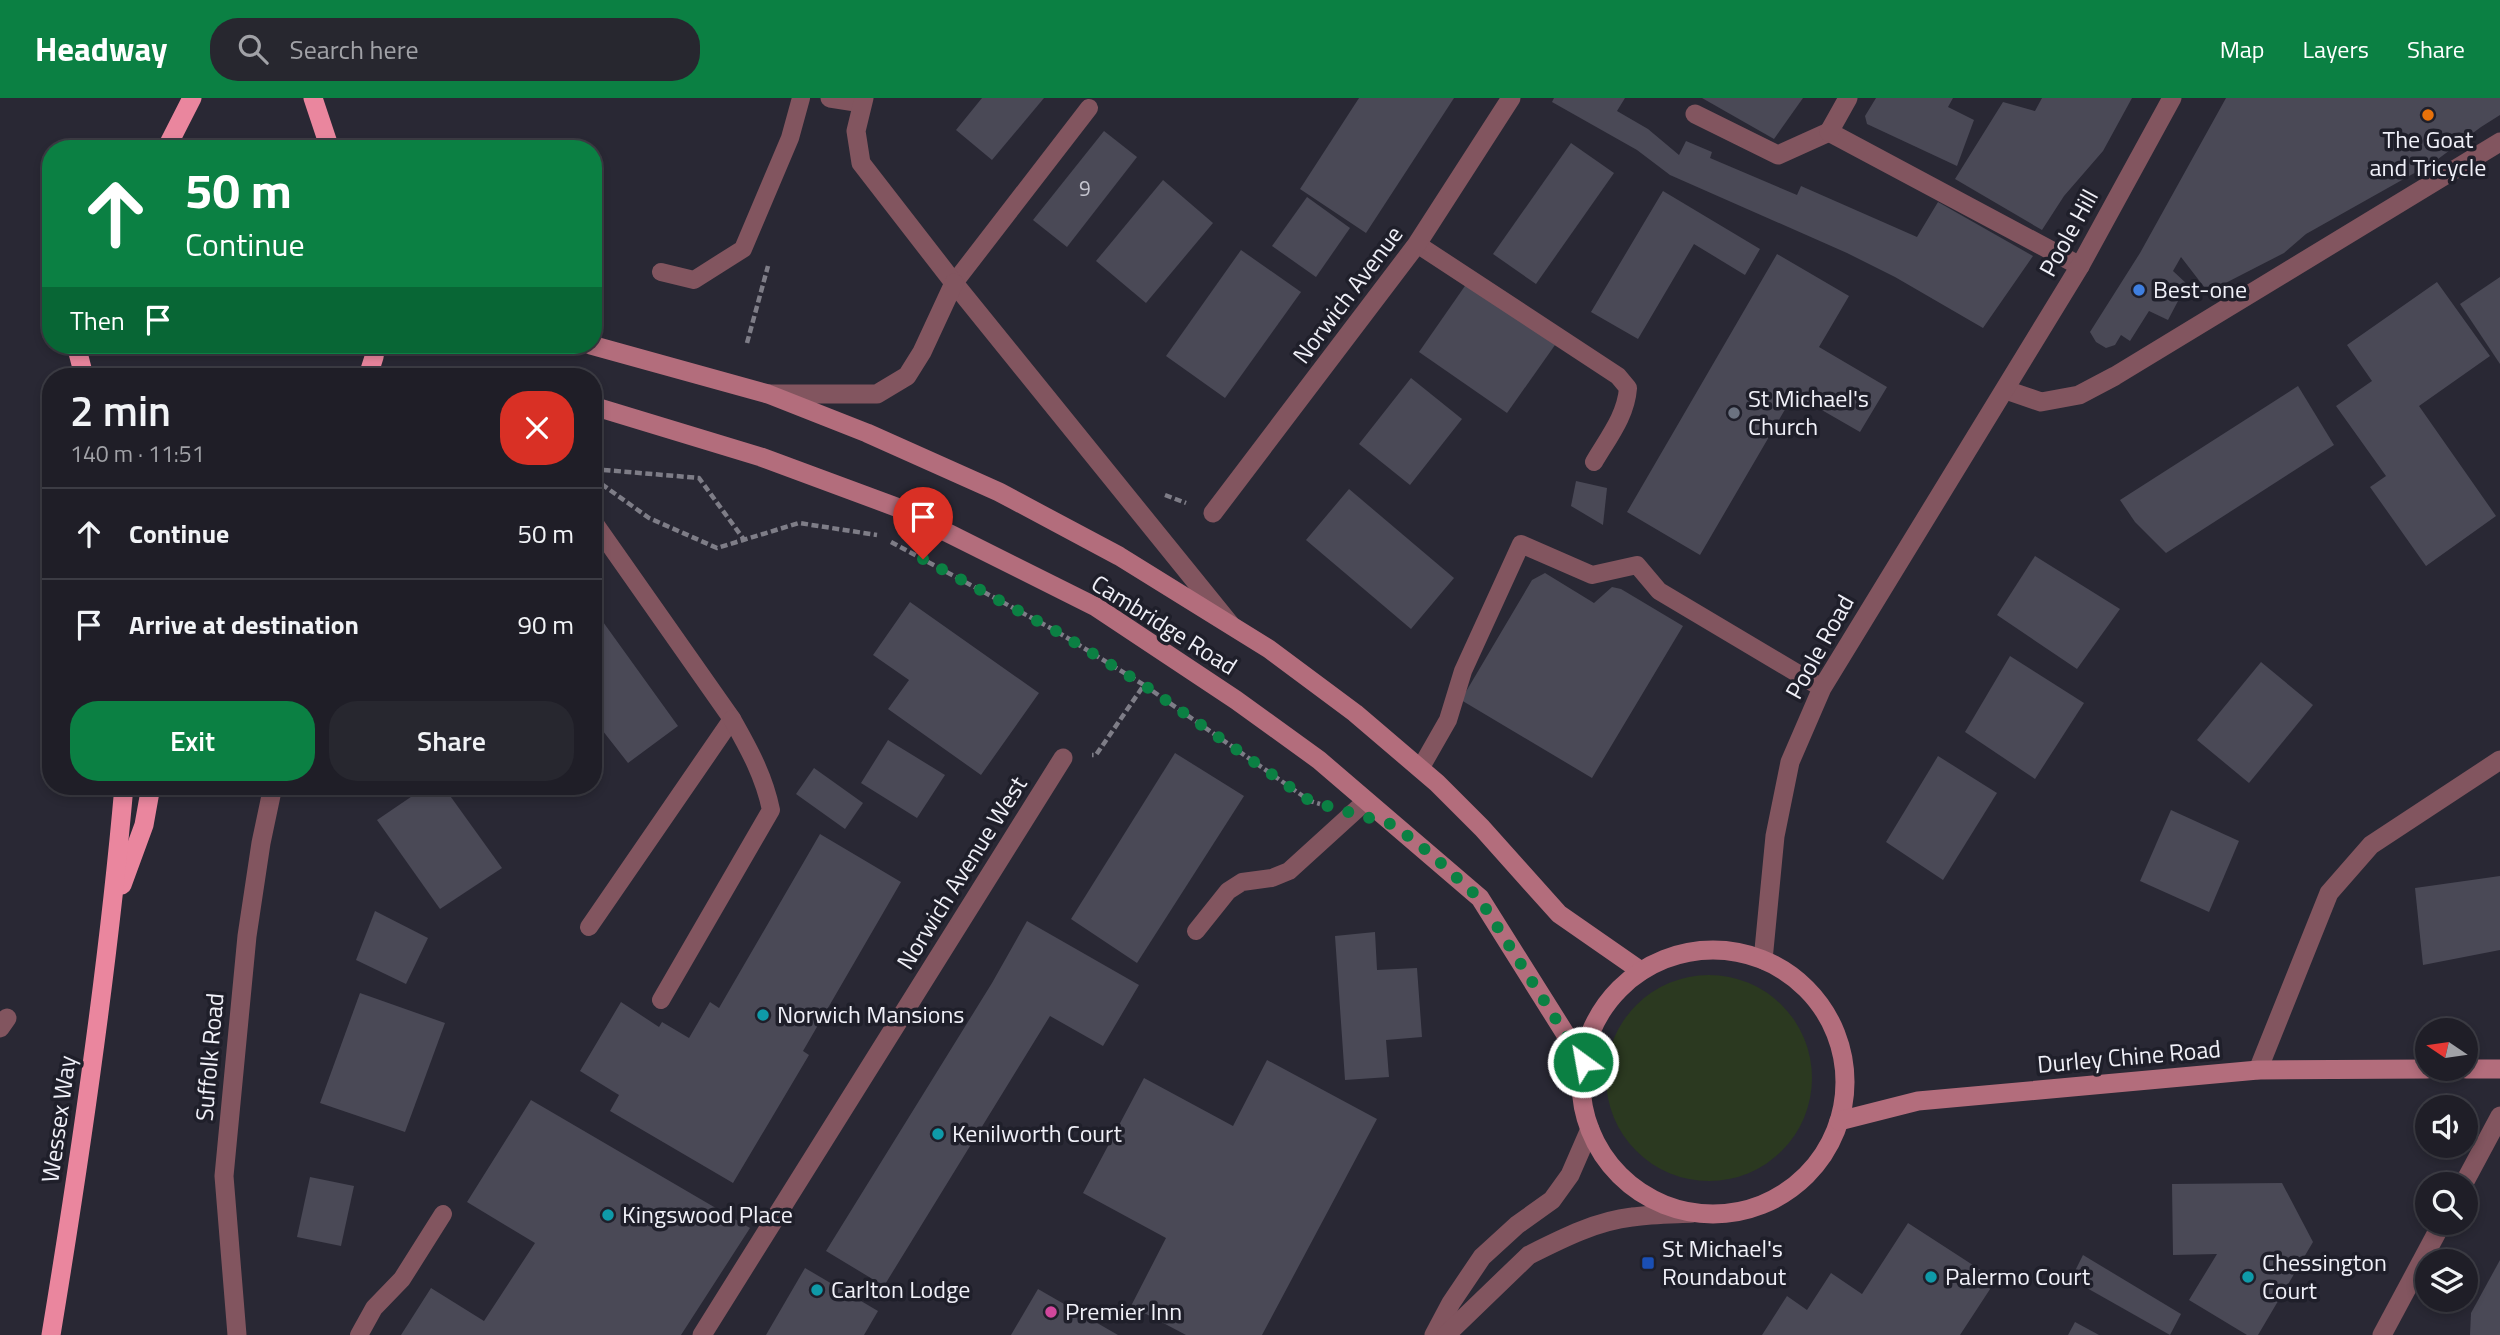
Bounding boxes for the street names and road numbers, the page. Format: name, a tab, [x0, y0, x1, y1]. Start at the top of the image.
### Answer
street label: Poole Hill	[2029, 182, 2107, 283]
street label: Norwich Avenue	[1283, 218, 1411, 371]
street label: Cambridge Road	[1085, 565, 1244, 683]
street label: Poole Road	[1776, 588, 1863, 705]
street label: Norwich Avenue West	[887, 768, 1036, 976]
street label: Suffolk Road	[185, 991, 233, 1122]
street label: Durley Chine Road	[2036, 1030, 2222, 1082]
street label: Wessex Way	[31, 1053, 85, 1185]

